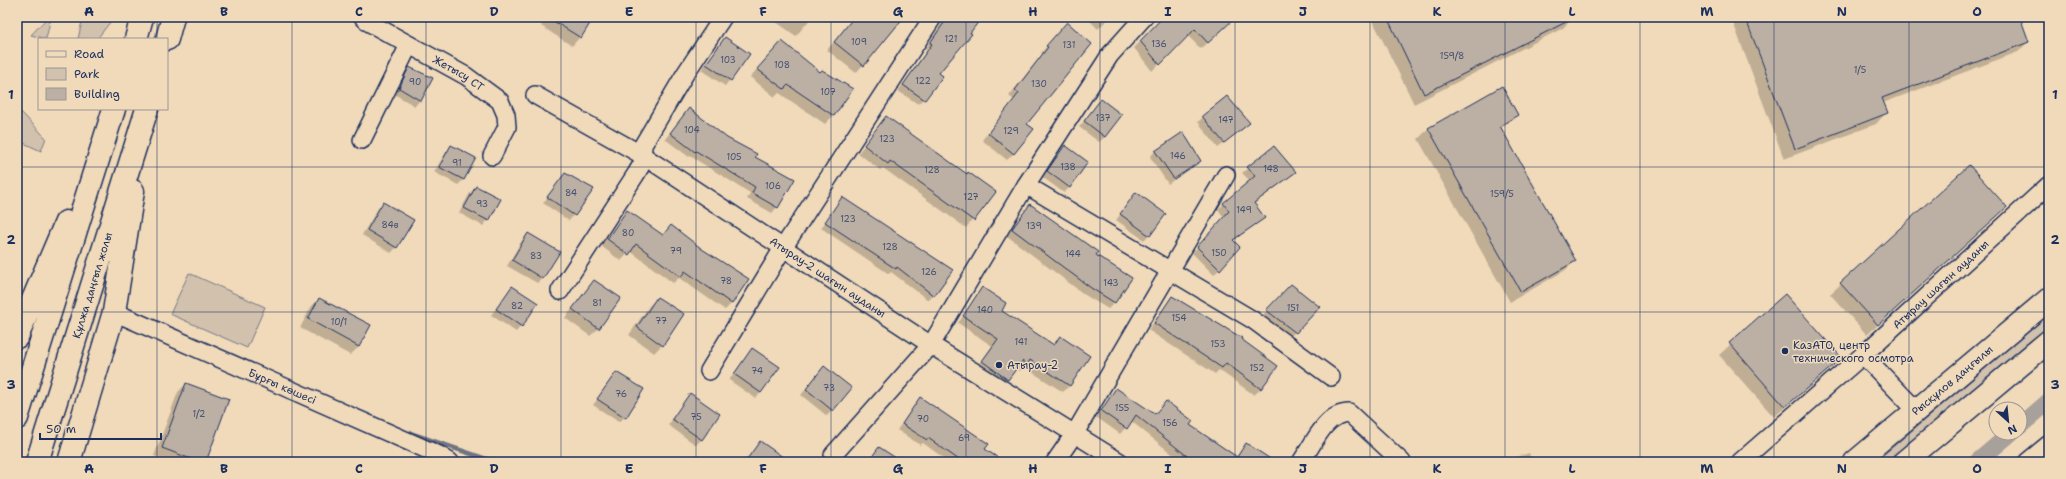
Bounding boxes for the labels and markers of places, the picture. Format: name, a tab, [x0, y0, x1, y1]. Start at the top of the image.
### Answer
place label: КазАТО, центр технического осмотра	[1793, 338, 1914, 366]
marker: КазАТО, центр технического осмотра	[1780, 346, 1790, 356]
place label: Атырау-2	[1007, 358, 1058, 373]
marker: Атырау-2	[994, 360, 1004, 370]

